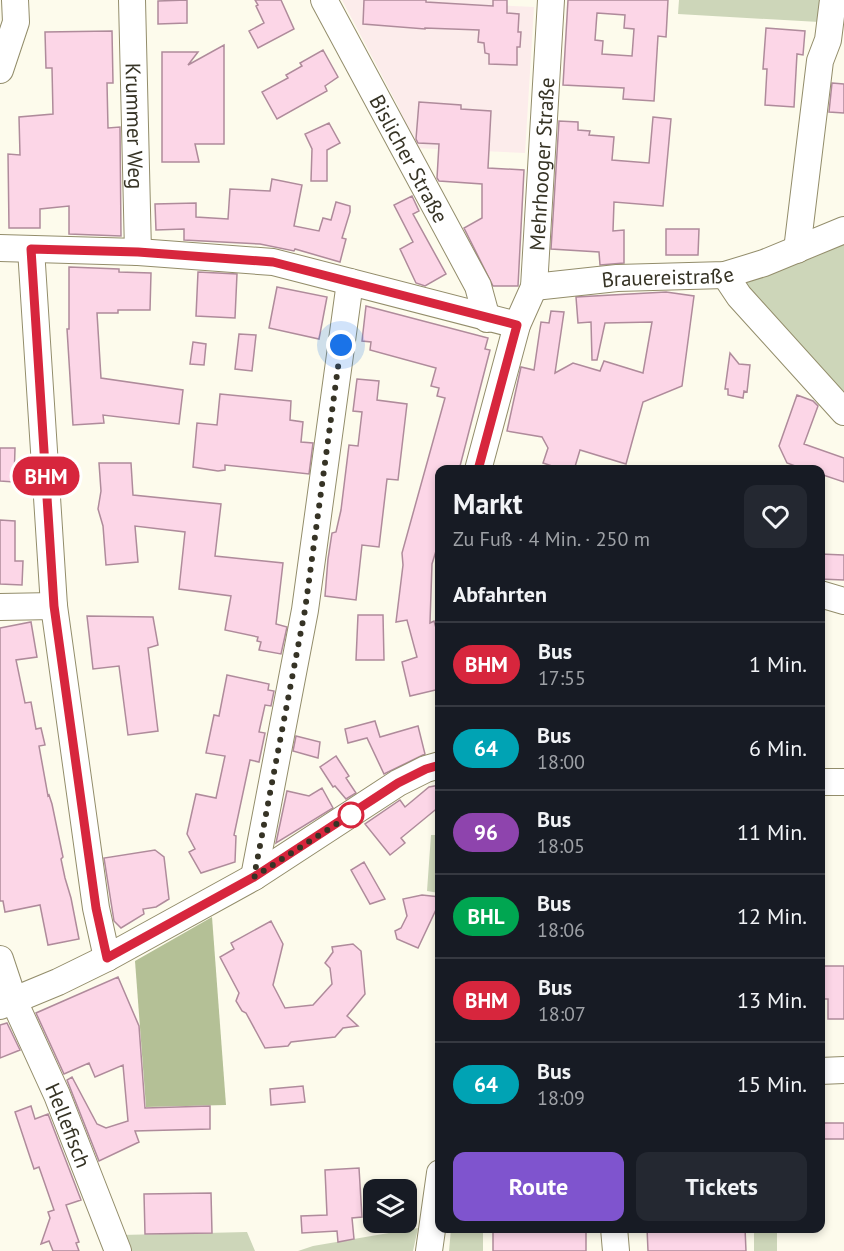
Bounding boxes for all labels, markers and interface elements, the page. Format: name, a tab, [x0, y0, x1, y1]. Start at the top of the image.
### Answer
street label: Krummer Weg	[120, 63, 150, 189]
street label: Mehrhooger Straße	[523, 77, 560, 251]
street label: Bislicher Straße	[364, 90, 455, 227]
street label: Brauereistraße	[600, 260, 737, 293]
your location	[326, 330, 356, 360]
line badge: BHM	[12, 456, 80, 496]
text: BHM	[25, 463, 67, 490]
text: Markt	[453, 485, 523, 522]
button: heart	[744, 485, 807, 548]
text: Zu Fuß · 4 Min. · 250 m	[453, 526, 650, 552]
text: Abfahrten	[453, 580, 547, 608]
text: Bus	[538, 637, 572, 665]
text: 1 Min.	[749, 650, 807, 678]
text: BHM	[465, 651, 508, 678]
text: 17:55	[538, 665, 586, 691]
text: Bus	[537, 721, 571, 749]
text: 6 Min.	[749, 734, 807, 762]
text: 64	[474, 735, 498, 762]
text: 18:00	[537, 749, 585, 775]
unlabelled marker	[338, 802, 364, 828]
text: Bus	[537, 805, 571, 833]
text: 11 Min.	[737, 818, 807, 846]
text: 96	[474, 819, 498, 846]
text: 18:05	[537, 833, 585, 859]
text: Bus	[537, 889, 571, 917]
text: 12 Min.	[737, 902, 807, 930]
text: BHL	[468, 903, 504, 930]
text: 18:06	[537, 917, 585, 943]
text: Bus	[538, 973, 572, 1001]
text: 13 Min.	[737, 986, 807, 1014]
text: BHM	[465, 987, 508, 1014]
text: 18:07	[538, 1001, 586, 1027]
text: Bus	[537, 1057, 571, 1085]
text: 15 Min.	[737, 1070, 807, 1098]
text: 64	[474, 1071, 498, 1098]
street label: Hellefisch	[40, 1078, 98, 1171]
text: 18:09	[537, 1085, 585, 1111]
button: Route	[453, 1152, 624, 1221]
button: Tickets	[636, 1152, 807, 1221]
map controls	[363, 1179, 417, 1233]
button: layers	[363, 1179, 417, 1233]

